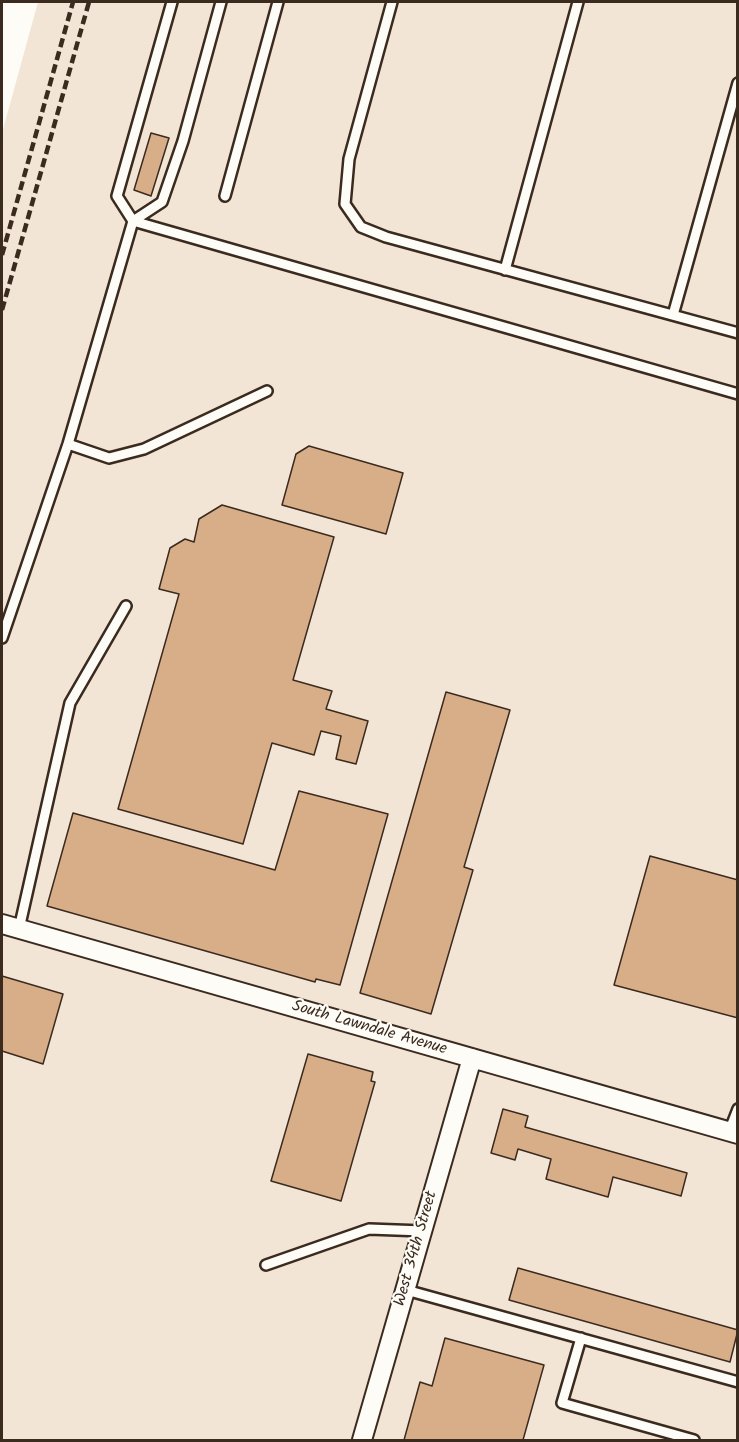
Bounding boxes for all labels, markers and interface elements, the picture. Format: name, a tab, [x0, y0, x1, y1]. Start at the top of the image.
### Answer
street label: South Lawndale Avenue	[289, 998, 449, 1060]
street label: West 34th Street	[391, 1189, 443, 1309]

